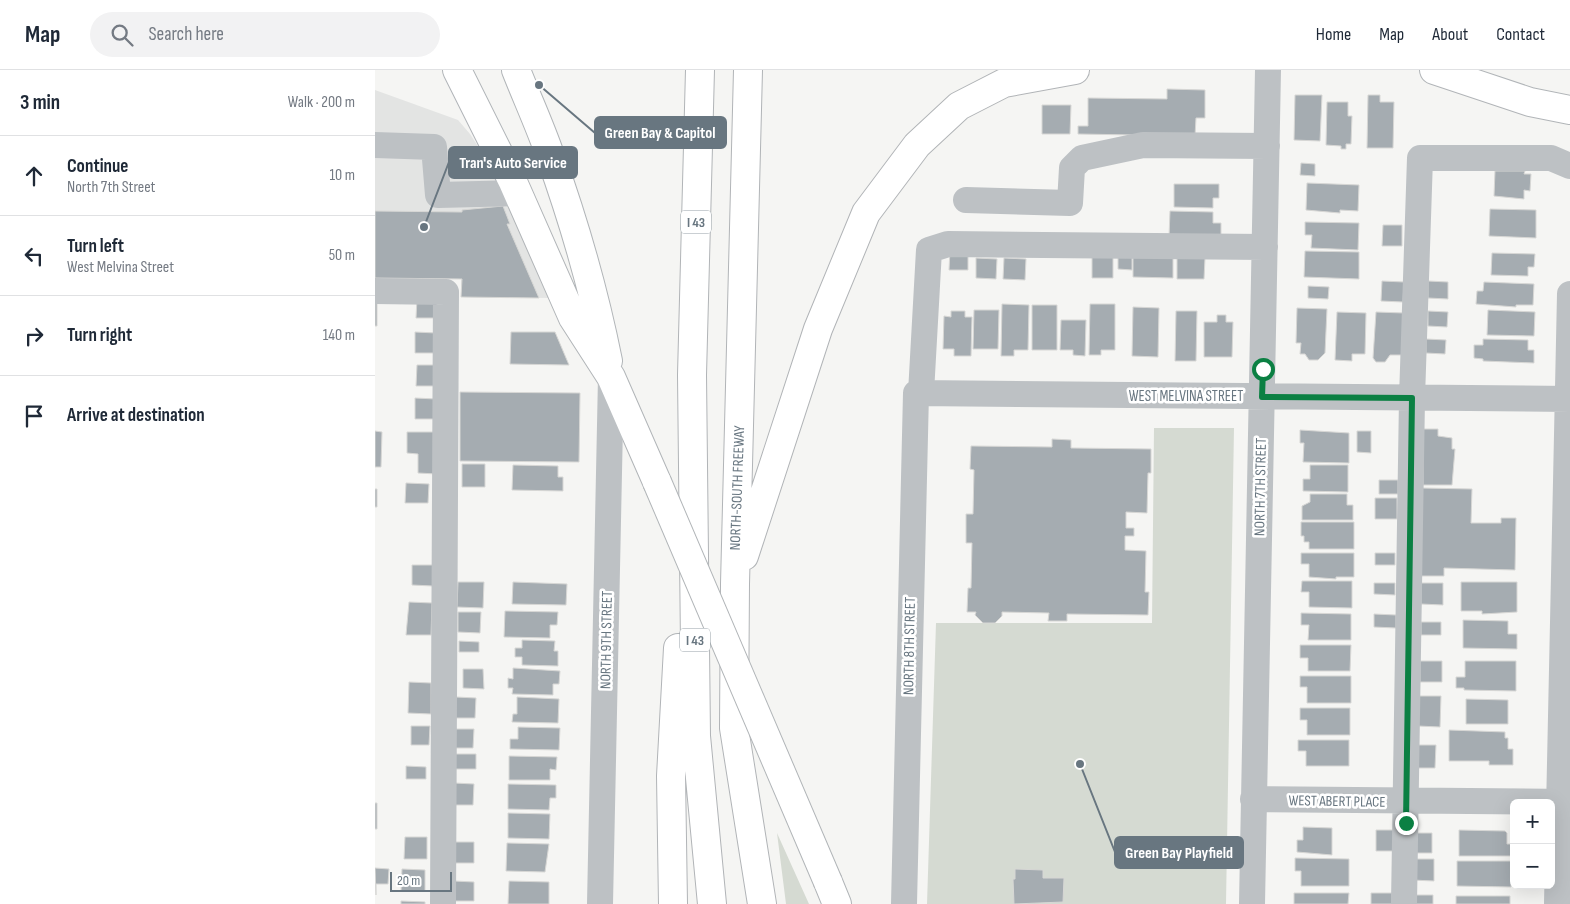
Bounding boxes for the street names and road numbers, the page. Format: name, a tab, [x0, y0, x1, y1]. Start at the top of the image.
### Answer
road number: I 43	[681, 210, 711, 233]
street label: WEST MELVINA STREET	[1129, 387, 1243, 406]
street label: NORTH-SOUTH FREEWAY	[726, 425, 749, 551]
street label: NORTH 7TH STREET	[1250, 438, 1271, 536]
street label: NORTH 9TH STREET	[596, 591, 617, 689]
street label: NORTH 8TH STREET	[899, 597, 920, 695]
road number: I 43	[680, 628, 710, 652]
street label: WEST ABERT PLACE	[1288, 791, 1386, 812]

